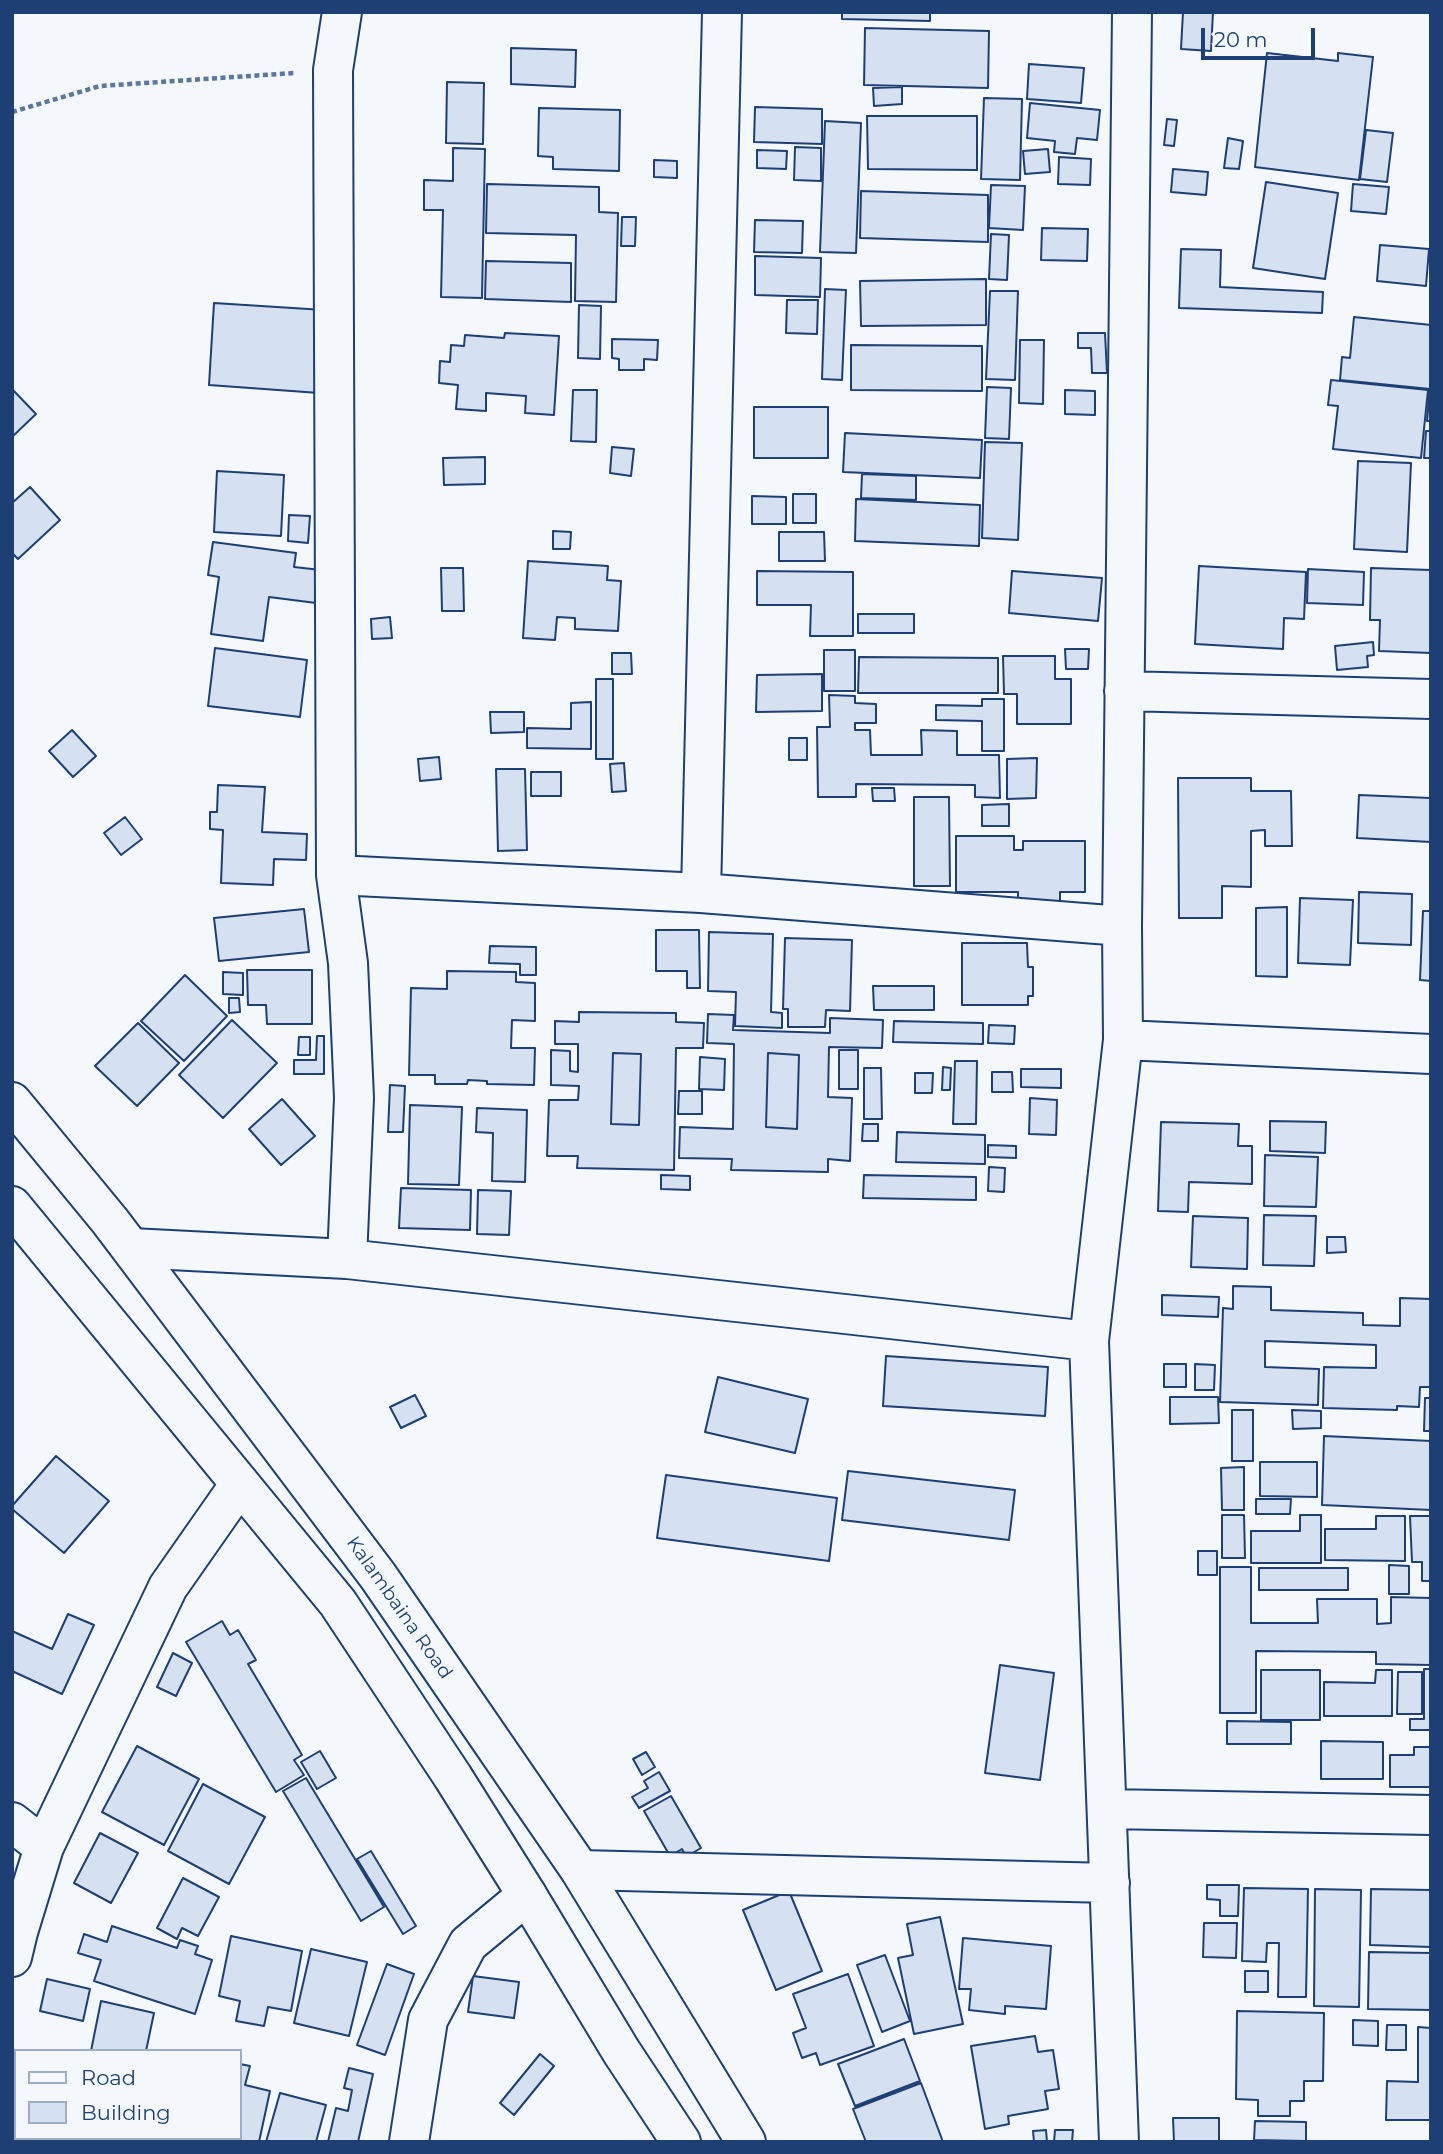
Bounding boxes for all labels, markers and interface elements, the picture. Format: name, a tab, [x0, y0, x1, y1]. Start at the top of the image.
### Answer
scale bar	[1205, 14, 1319, 58]
text: 20 m	[1214, 27, 1268, 52]
street label: Kalambaina Road	[341, 1532, 457, 1684]
legend	[14, 2049, 242, 2140]
text: Road	[81, 2065, 136, 2090]
text: Building	[81, 2100, 171, 2125]

